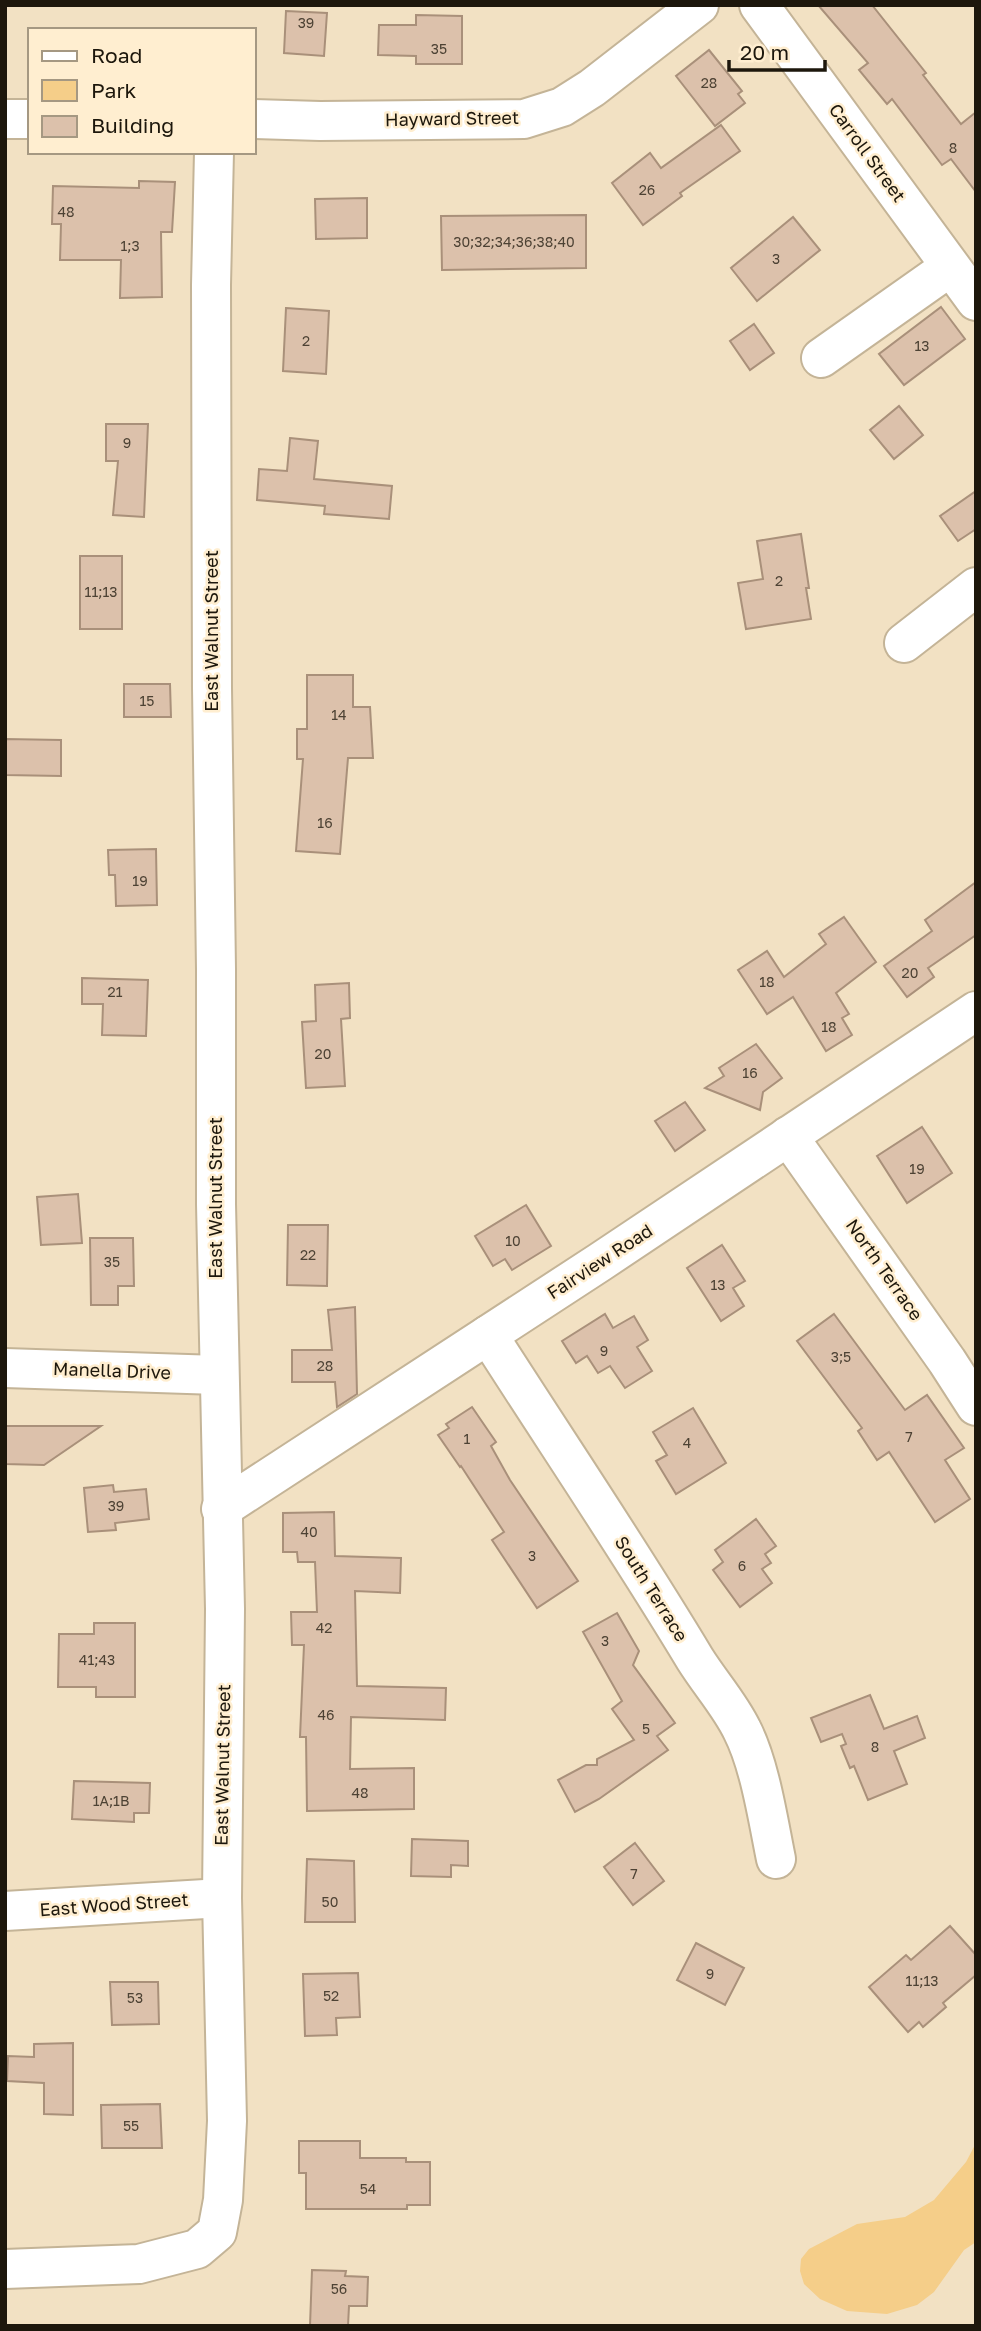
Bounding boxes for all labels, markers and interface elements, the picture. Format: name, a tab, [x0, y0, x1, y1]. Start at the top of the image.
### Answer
house number: 39	[298, 14, 314, 31]
legend	[28, 28, 256, 154]
scale bar	[729, 28, 825, 72]
text: 20 m	[740, 39, 789, 65]
house number: 35	[431, 40, 447, 57]
text: Road	[91, 42, 142, 68]
house number: 28	[701, 74, 717, 91]
text: Park	[91, 77, 137, 103]
street label: Carroll Street	[825, 99, 911, 206]
street label: Hayward Street	[385, 106, 519, 130]
text: Building	[91, 112, 174, 138]
house number: 8	[949, 139, 957, 156]
house number: 26	[639, 181, 655, 198]
house number: 48	[57, 203, 75, 220]
house number: 30;32;34;36;38;40	[453, 233, 575, 250]
house number: 1;3	[120, 237, 140, 254]
house number: 3	[772, 250, 780, 267]
house number: 2	[302, 332, 310, 349]
house number: 13	[915, 337, 929, 354]
house number: 9	[123, 434, 131, 451]
street label: East Walnut Street	[200, 550, 222, 712]
house number: 2	[775, 572, 783, 589]
house number: 11;13	[85, 583, 117, 600]
house number: 15	[140, 692, 154, 709]
house number: 14	[331, 706, 347, 723]
house number: 16	[317, 814, 333, 831]
house number: 19	[132, 872, 148, 889]
house number: 20	[902, 964, 918, 981]
house number: 18	[759, 973, 775, 990]
house number: 21	[108, 983, 123, 1000]
house number: 18	[821, 1018, 837, 1035]
house number: 20	[315, 1045, 331, 1062]
house number: 16	[742, 1064, 758, 1081]
street label: East Walnut Street	[204, 1117, 226, 1279]
house number: 19	[909, 1160, 925, 1177]
street label: North Terrace	[842, 1214, 928, 1324]
street label: Fairview Road	[543, 1219, 656, 1303]
house number: 10	[505, 1232, 521, 1249]
house number: 22	[300, 1246, 316, 1263]
house number: 35	[104, 1253, 120, 1270]
house number: 13	[711, 1276, 725, 1293]
house number: 9	[600, 1342, 608, 1359]
house number: 3;5	[831, 1348, 851, 1365]
street label: Manella Drive	[53, 1357, 171, 1383]
house number: 28	[317, 1357, 333, 1374]
house number: 7	[905, 1428, 913, 1445]
house number: 1	[464, 1430, 471, 1447]
house number: 4	[683, 1434, 691, 1451]
house number: 39	[108, 1497, 124, 1514]
house number: 40	[300, 1523, 318, 1540]
street label: South Terrace	[611, 1532, 693, 1645]
house number: 3	[528, 1547, 536, 1564]
house number: 6	[738, 1557, 746, 1574]
house number: 42	[316, 1619, 332, 1636]
house number: 3	[601, 1632, 609, 1649]
house number: 41;43	[79, 1651, 115, 1668]
street label: East Walnut Street	[210, 1684, 234, 1846]
house number: 46	[317, 1706, 335, 1723]
house number: 5	[642, 1720, 650, 1737]
house number: 8	[871, 1738, 879, 1755]
house number: 48	[351, 1784, 369, 1801]
house number: 1A;1B	[93, 1792, 129, 1809]
house number: 7	[630, 1865, 638, 1882]
street label: East Wood Street	[39, 1888, 189, 1920]
house number: 50	[322, 1893, 338, 1910]
house number: 9	[706, 1965, 714, 1982]
house number: 11;13	[906, 1972, 938, 1989]
house number: 52	[323, 1987, 339, 2004]
house number: 53	[127, 1989, 143, 2006]
house number: 55	[123, 2117, 139, 2134]
house number: 54	[360, 2180, 376, 2197]
house number: 56	[331, 2280, 347, 2297]

